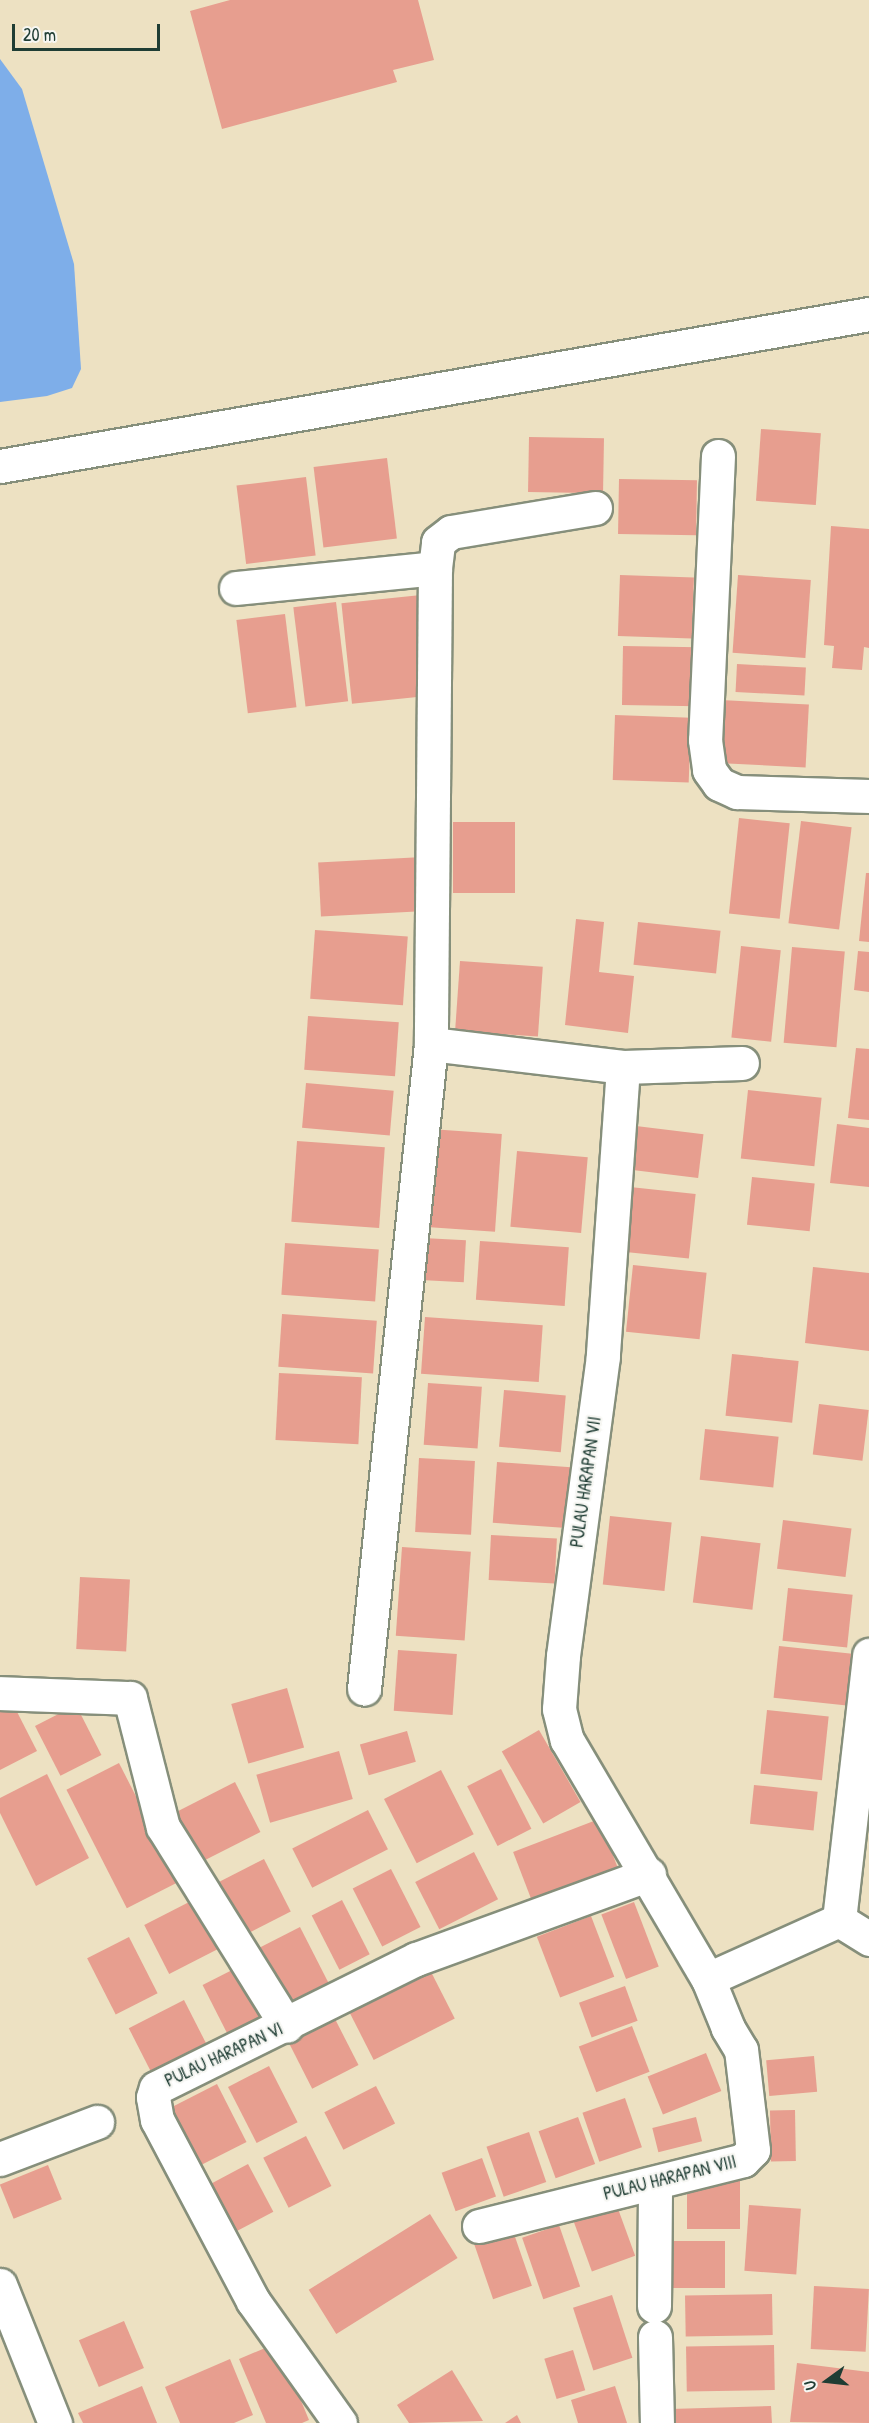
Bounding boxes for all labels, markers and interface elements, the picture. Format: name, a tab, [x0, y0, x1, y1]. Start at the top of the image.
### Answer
scale bar	[15, 12, 164, 50]
text: 20 m	[23, 22, 56, 47]
street label: PULAU HARAPAN VII	[566, 1415, 606, 1549]
street label: PULAU HARAPAN VI	[162, 2018, 286, 2092]
street label: PULAU HARAPAN VIII	[601, 2151, 739, 2205]
north arrow	[797, 2351, 857, 2411]
text: U	[798, 2379, 821, 2393]

